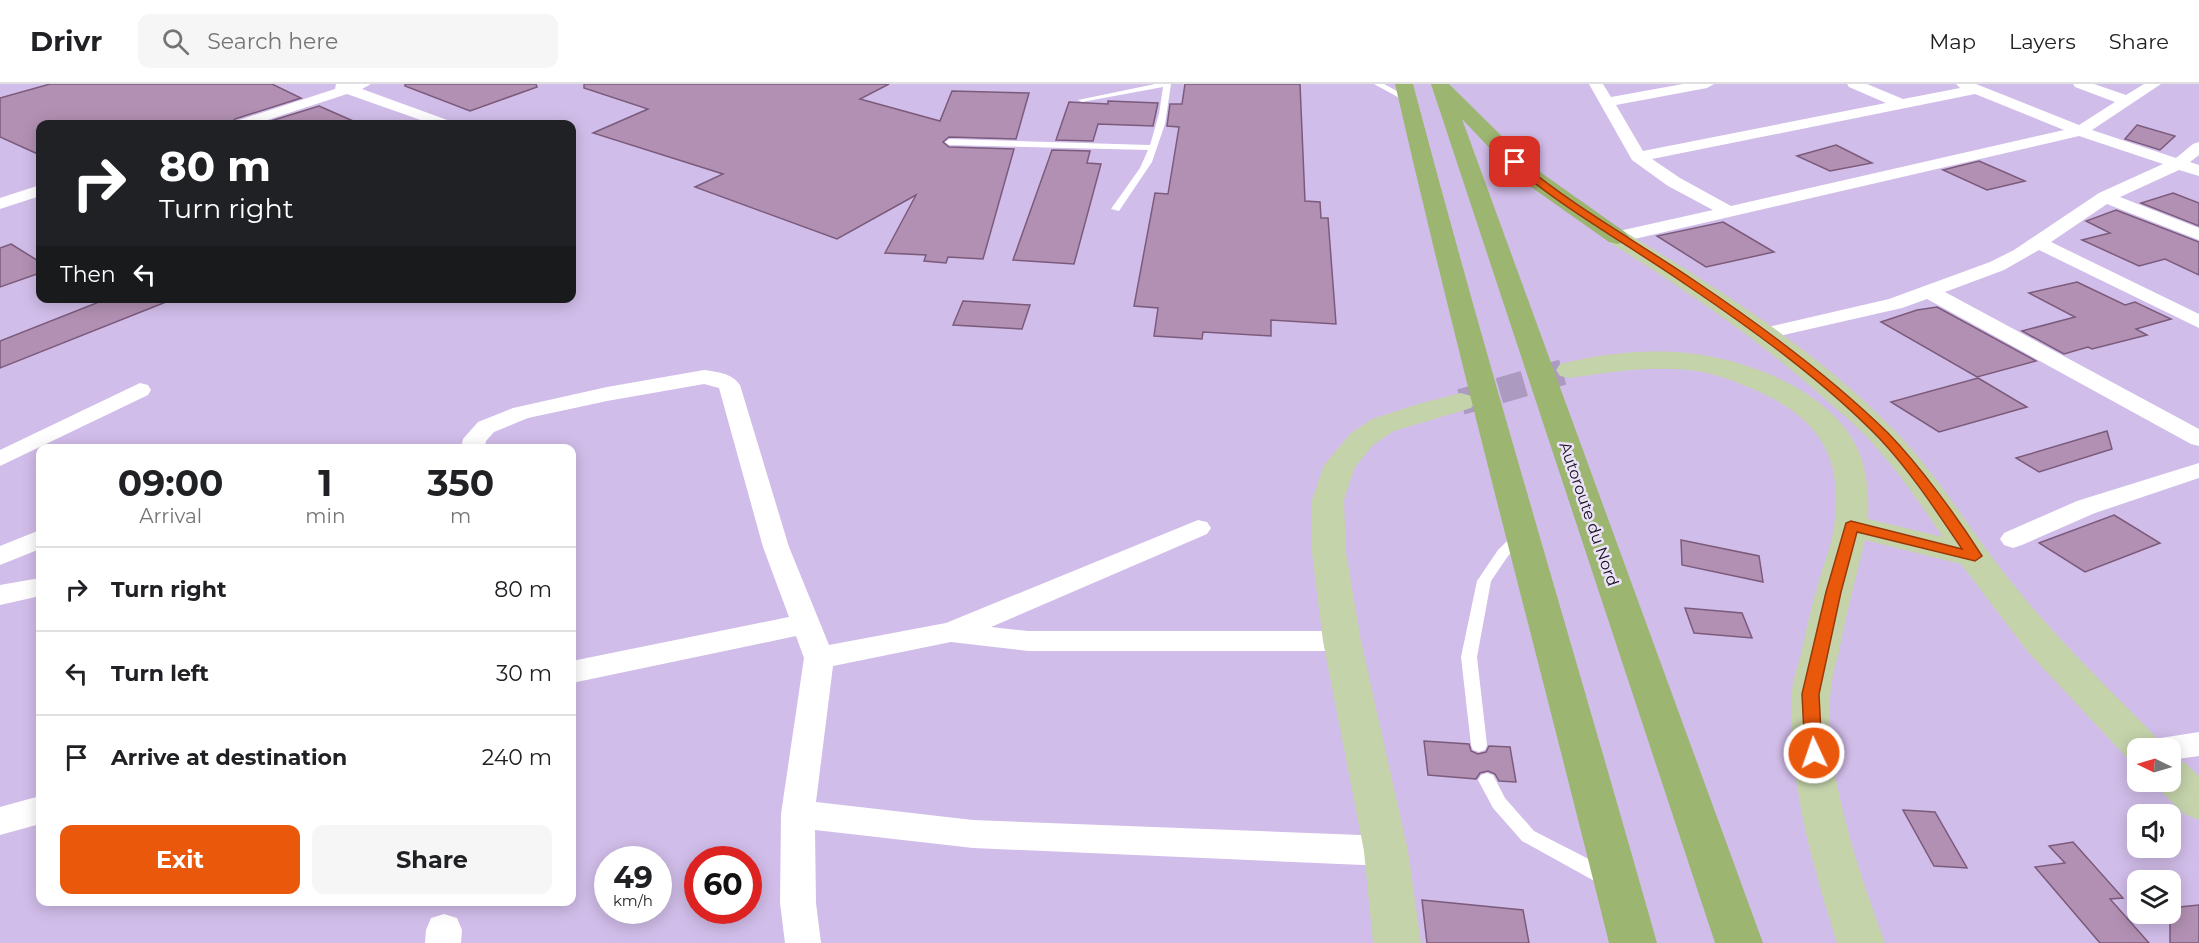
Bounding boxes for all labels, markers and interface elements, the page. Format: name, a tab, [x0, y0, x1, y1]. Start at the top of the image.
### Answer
search box	[138, 14, 558, 68]
text: Drivr	[30, 24, 102, 58]
icon: search	[159, 25, 192, 58]
text: Search here	[207, 28, 338, 55]
text: Map	[1929, 29, 1976, 54]
text: Layers	[2009, 29, 2076, 54]
text: Share	[2109, 29, 2169, 54]
pin	[1489, 136, 1540, 187]
text: 80 m	[159, 140, 271, 192]
icon: right	[60, 144, 138, 222]
icon: arrive	[1498, 145, 1531, 178]
text: Turn right	[159, 192, 294, 225]
icon: left	[128, 258, 161, 291]
text: Then	[60, 261, 116, 288]
street label: Autoroute du Nord	[1555, 439, 1623, 589]
text: 09:00	[118, 461, 224, 505]
text: 1	[318, 461, 332, 505]
text: 350	[427, 461, 494, 505]
text: Arrival	[139, 504, 202, 528]
text: min	[305, 504, 345, 528]
text: m	[450, 504, 471, 528]
icon: right	[60, 573, 93, 606]
text: Turn right	[111, 576, 226, 603]
text: 80 m	[494, 576, 552, 603]
icon: left	[60, 657, 93, 690]
text: Turn left	[111, 660, 209, 687]
text: 30 m	[496, 660, 552, 687]
position arrow	[1782, 721, 1846, 785]
north arrow	[2127, 738, 2181, 792]
map controls	[2127, 738, 2181, 924]
icon: arrive	[60, 741, 93, 774]
text: Arrive at destination	[111, 744, 347, 771]
text: 240 m	[482, 744, 552, 771]
button: sound	[2127, 804, 2181, 858]
button: Exit	[60, 825, 300, 894]
button: Share	[312, 825, 552, 894]
speed limit sign: 60	[684, 846, 762, 924]
text: 49	[613, 859, 653, 896]
button: layers	[2127, 870, 2181, 924]
text: km/h	[613, 891, 653, 910]

